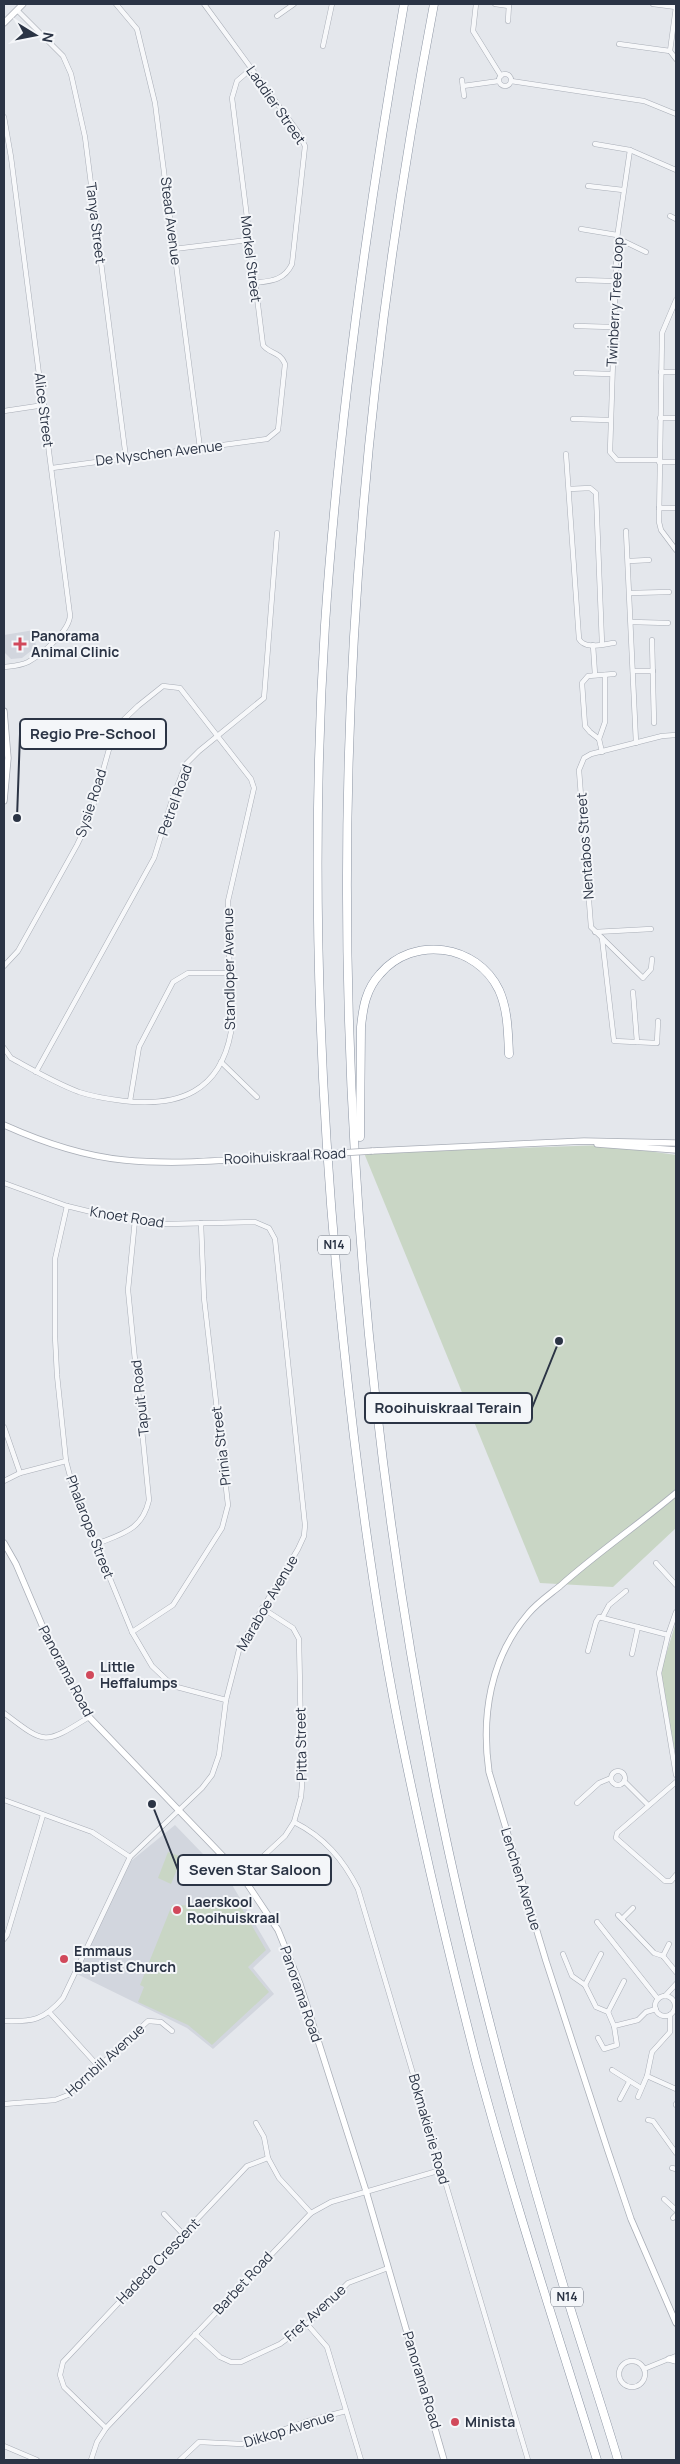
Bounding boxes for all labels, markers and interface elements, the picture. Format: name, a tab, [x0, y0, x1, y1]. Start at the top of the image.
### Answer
north arrow	[10, 10, 60, 60]
text: N	[38, 31, 59, 44]
street label: Laddier Street	[242, 62, 311, 148]
street label: Stead Avenue	[157, 176, 186, 266]
street label: Tanya Street	[82, 181, 111, 265]
street label: Morkel Street	[237, 214, 266, 304]
street label: Twinberry Tree Loop	[602, 236, 627, 367]
street label: Alice Street	[30, 372, 59, 449]
street label: De Nyschen Avenue	[94, 435, 224, 470]
place label: Panorama Animal Clinic	[31, 626, 119, 661]
marker: Panorama Animal Clinic	[13, 637, 27, 651]
callout: Regio Pre-School	[20, 719, 166, 749]
text: Regio Pre-School	[30, 723, 156, 744]
street label: Petrel Road	[153, 762, 196, 838]
street label: Sysie Road	[71, 766, 110, 839]
street label: Nentabos Street	[571, 792, 598, 900]
street label: Standloper Avenue	[218, 908, 239, 1030]
street label: Rooihuiskraal Road	[223, 1143, 347, 1168]
street label: Knoet Road	[89, 1201, 165, 1232]
road number: N14	[318, 1236, 350, 1254]
street label: Tapuit Road	[126, 1359, 153, 1437]
callout: Rooihuiskraal Terain	[365, 1393, 532, 1423]
text: Rooihuiskraal Terain	[374, 1397, 522, 1418]
street label: Prinia Street	[206, 1405, 235, 1487]
street label: Phalarope Street	[62, 1472, 119, 1582]
street label: Maraboe Avenue	[231, 1551, 302, 1654]
street label: Panorama Road	[34, 1622, 98, 1720]
place label: Little Heffalumps	[100, 1657, 178, 1692]
marker: Little Heffalumps	[84, 1669, 96, 1681]
street label: Pitta Street	[290, 1707, 311, 1781]
street label: Lenchen Avenue	[497, 1825, 546, 1933]
callout: Seven Star Saloon	[178, 1855, 331, 1885]
text: Seven Star Saloon	[189, 1859, 321, 1880]
place label: Laerskool Rooihuiskraal	[187, 1892, 280, 1927]
marker: Laerskool Rooihuiskraal	[171, 1904, 183, 1916]
place label: Emmaus Baptist Church	[74, 1941, 176, 1976]
street label: Panorama Road	[276, 1943, 327, 2045]
marker: Emmaus Baptist Church	[58, 1953, 70, 1965]
street label: Hornbill Avenue	[61, 2019, 148, 2100]
street label: Bokmakierie Road	[405, 2071, 454, 2186]
street label: Hadeda Crescent	[112, 2213, 204, 2308]
street label: Barbet Road	[209, 2247, 277, 2318]
street label: Fret Avenue	[280, 2280, 349, 2345]
road number: N14	[551, 2288, 583, 2306]
street label: Panorama Road	[399, 2329, 446, 2431]
street label: Dikkop Avenue	[241, 2406, 336, 2451]
place label: Minista	[465, 2412, 515, 2431]
marker: Minista	[449, 2416, 461, 2428]

